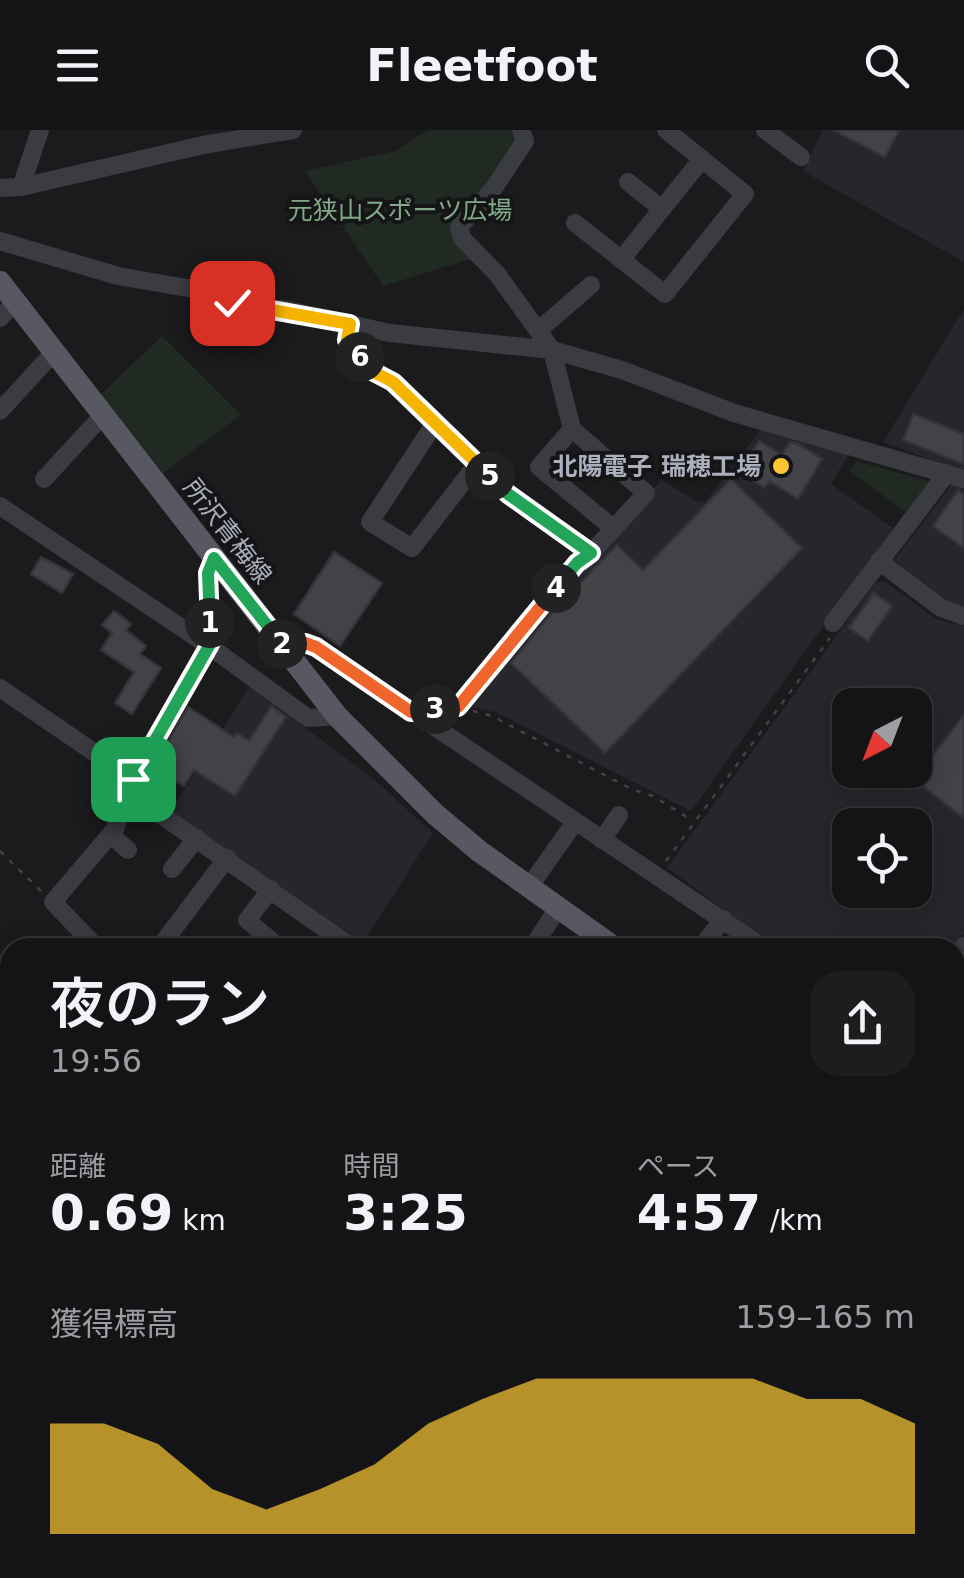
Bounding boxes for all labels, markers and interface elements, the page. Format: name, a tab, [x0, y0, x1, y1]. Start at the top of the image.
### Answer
icon: menu	[50, 38, 105, 93]
icon: search	[859, 38, 914, 93]
text: Fleetfoot	[366, 39, 598, 92]
park label: 元狭山スポーツ広場	[288, 196, 512, 225]
pin	[190, 261, 275, 346]
icon: check	[205, 276, 260, 331]
pin: 6	[335, 332, 385, 382]
text: 6	[350, 340, 370, 373]
pin: 5	[465, 451, 515, 501]
place label: 北陽電子 瑞穂工場	[552, 452, 761, 481]
marker: 北陽電子 瑞穂工場	[770, 455, 792, 477]
text: 5	[480, 459, 500, 492]
street label: 所沢青梅線	[178, 473, 278, 589]
pin: 4	[531, 563, 581, 613]
text: 4	[546, 571, 566, 604]
pin: 1	[185, 598, 235, 648]
text: 1	[200, 606, 220, 639]
pin: 2	[257, 619, 307, 669]
text: 2	[272, 627, 292, 660]
pin: 3	[410, 684, 460, 734]
north arrow	[832, 688, 932, 788]
map controls	[832, 688, 932, 908]
text: 3	[425, 692, 445, 725]
pin	[91, 737, 176, 822]
icon: arrive	[106, 752, 161, 807]
button: locate	[832, 808, 932, 908]
button: share	[810, 971, 915, 1076]
text: 夜のラン	[50, 972, 270, 1036]
text: 19:56	[50, 1042, 142, 1080]
text: 距離	[50, 1150, 106, 1183]
text: 時間	[343, 1150, 399, 1183]
text: ペース	[637, 1150, 719, 1183]
text: 0.69	[50, 1184, 173, 1242]
text: 3:25	[343, 1184, 468, 1242]
text: 4:57	[637, 1184, 761, 1242]
text: km	[173, 1204, 226, 1237]
text: /km	[761, 1204, 823, 1237]
text: 159–165 m	[736, 1298, 915, 1336]
text: 獲得標高	[50, 1305, 178, 1343]

